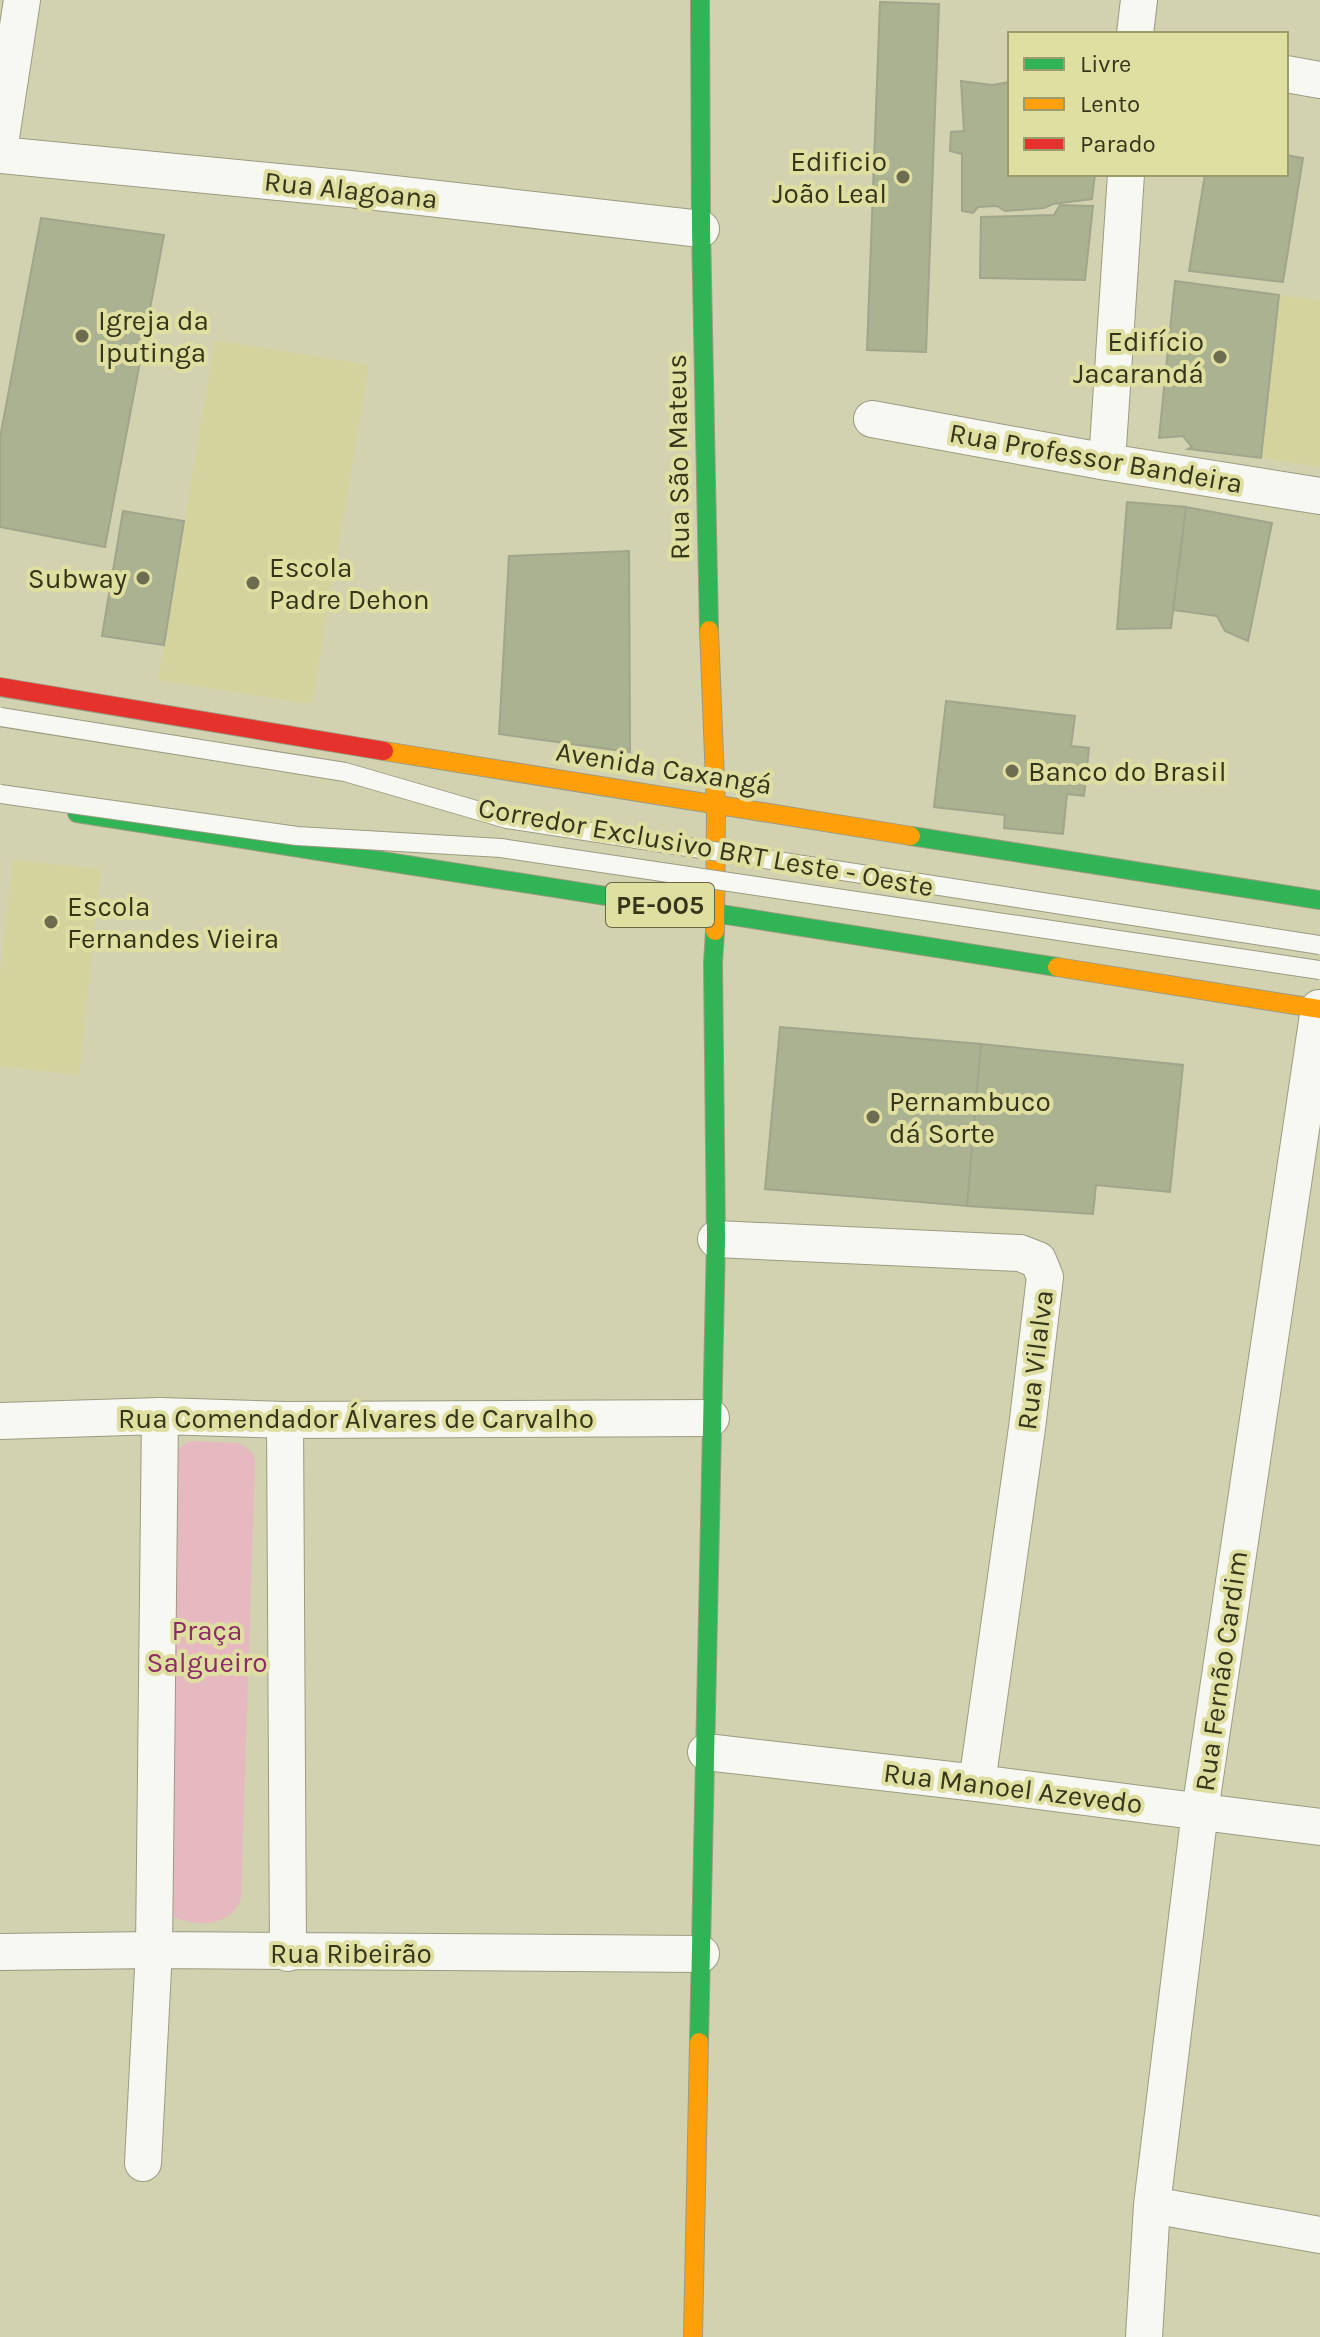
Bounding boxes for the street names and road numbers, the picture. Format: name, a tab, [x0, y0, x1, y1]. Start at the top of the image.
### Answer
street label: Rua Alagoana	[263, 164, 439, 216]
street label: Rua São Mateus	[660, 354, 696, 560]
street label: Rua Professor Bandeira	[947, 416, 1245, 500]
street label: Avenida Caxangá	[554, 735, 774, 801]
street label: Corredor Exclusivo BRT Leste - Oeste	[476, 791, 936, 903]
road number: PE-005	[606, 883, 714, 927]
street label: Rua Vilalva	[1010, 1288, 1060, 1432]
street label: Rua Comendador Álvares de Carvalho	[118, 1401, 594, 1435]
street label: Rua Fernão Cardim	[1188, 1549, 1254, 1793]
street label: Rua Manoel Azevedo	[882, 1756, 1144, 1820]
street label: Rua Ribeirão	[270, 1937, 432, 1970]

